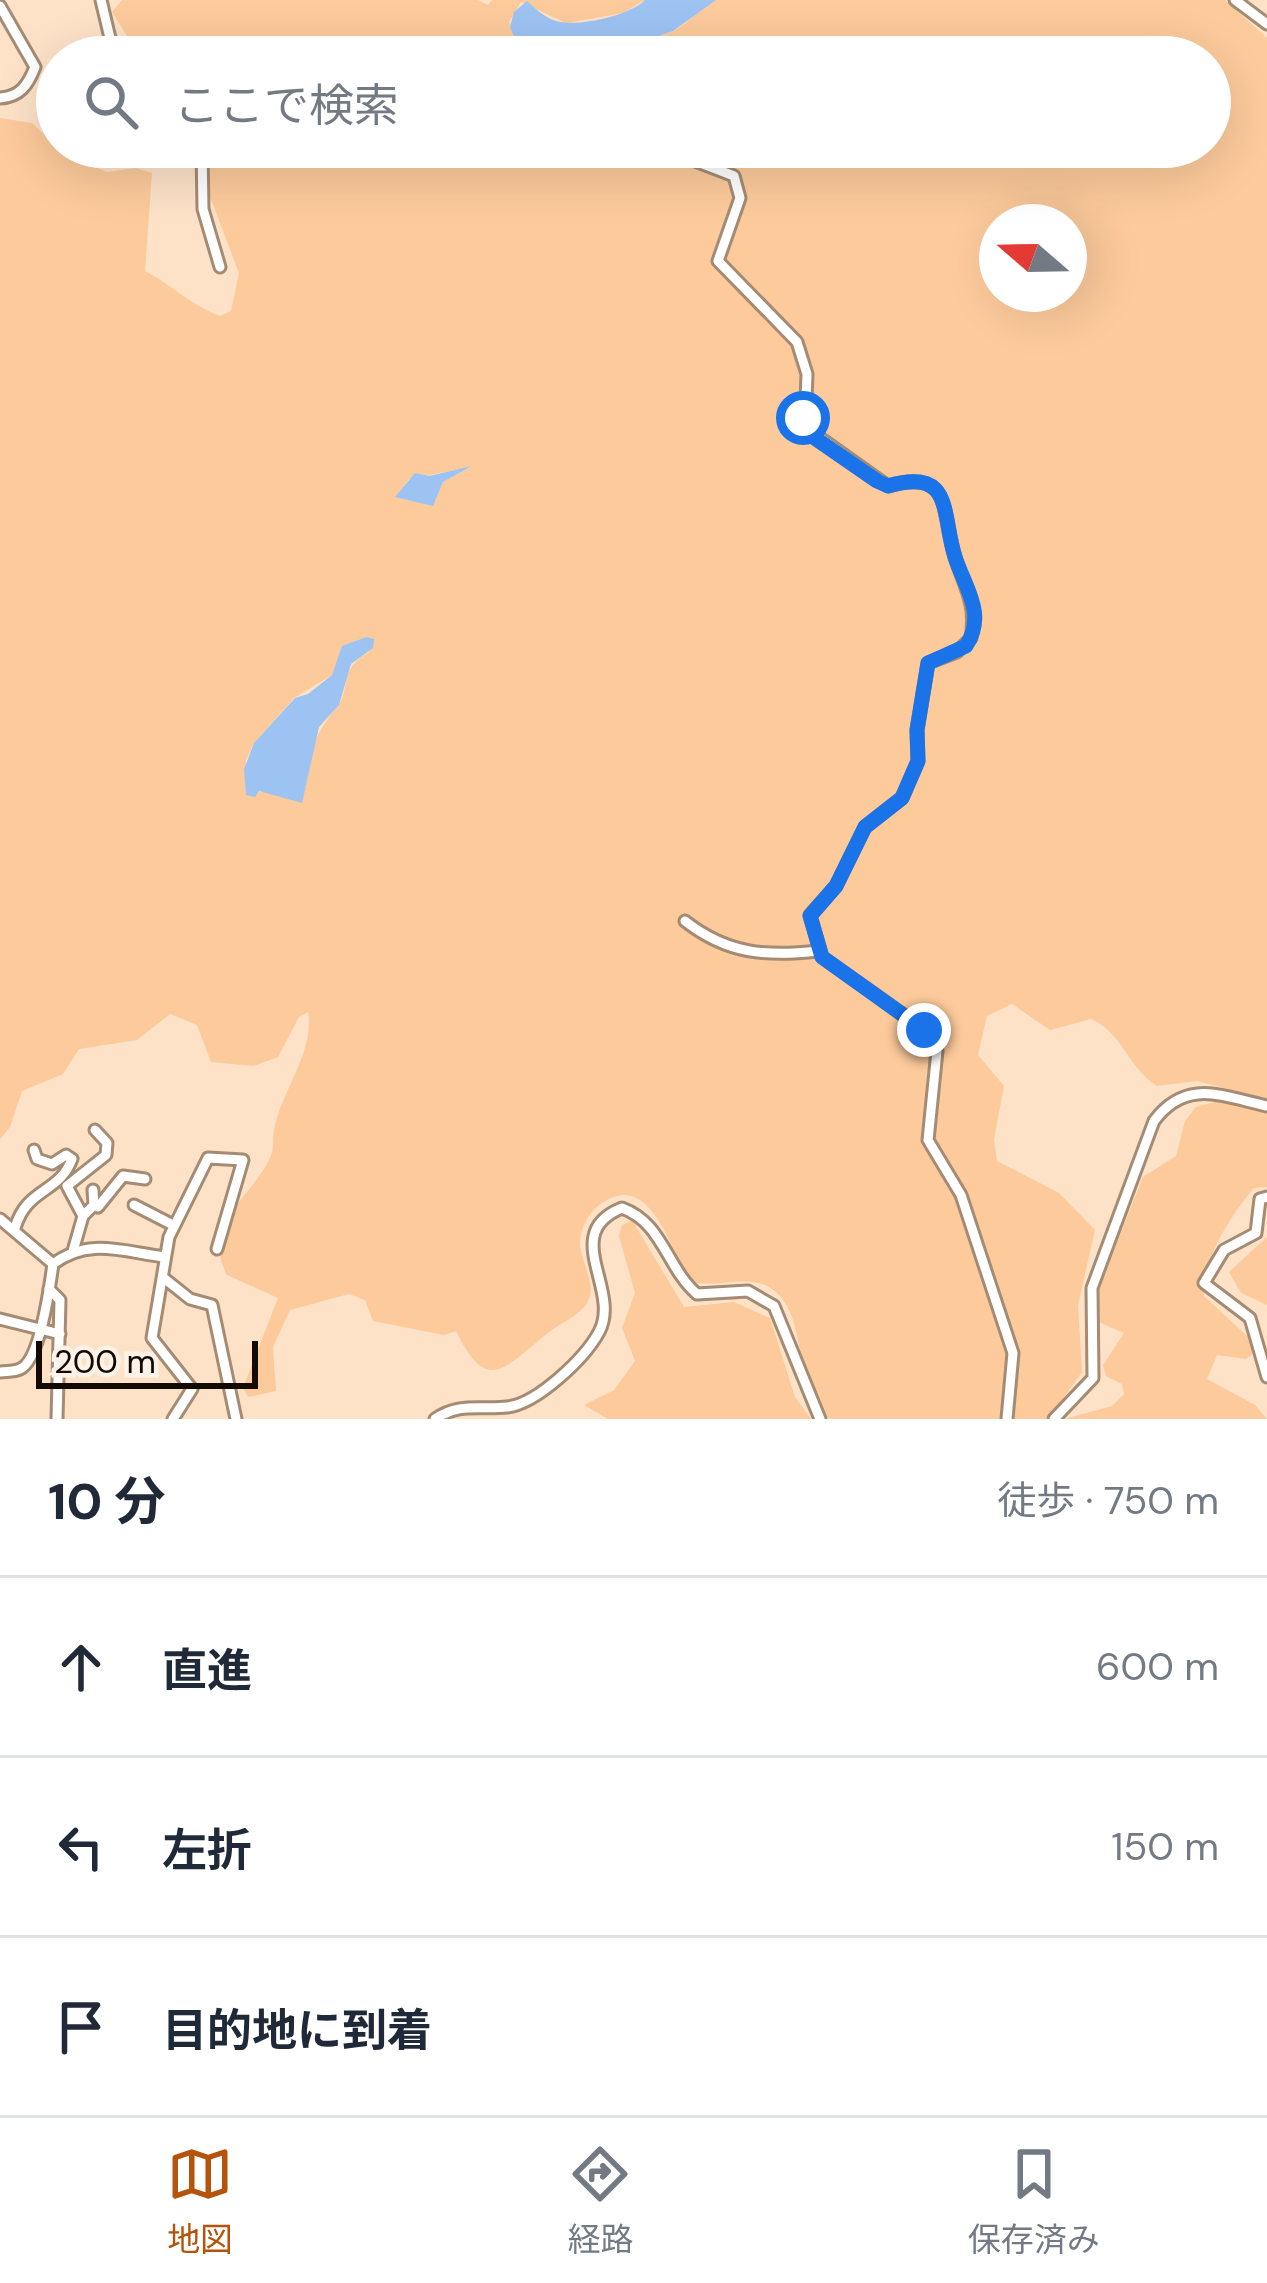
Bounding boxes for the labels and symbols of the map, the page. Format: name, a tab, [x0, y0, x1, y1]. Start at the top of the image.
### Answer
north arrow	[979, 204, 1087, 312]
route start	[776, 391, 830, 445]
route end	[897, 1003, 951, 1057]
scale bar	[36, 1335, 258, 1388]

